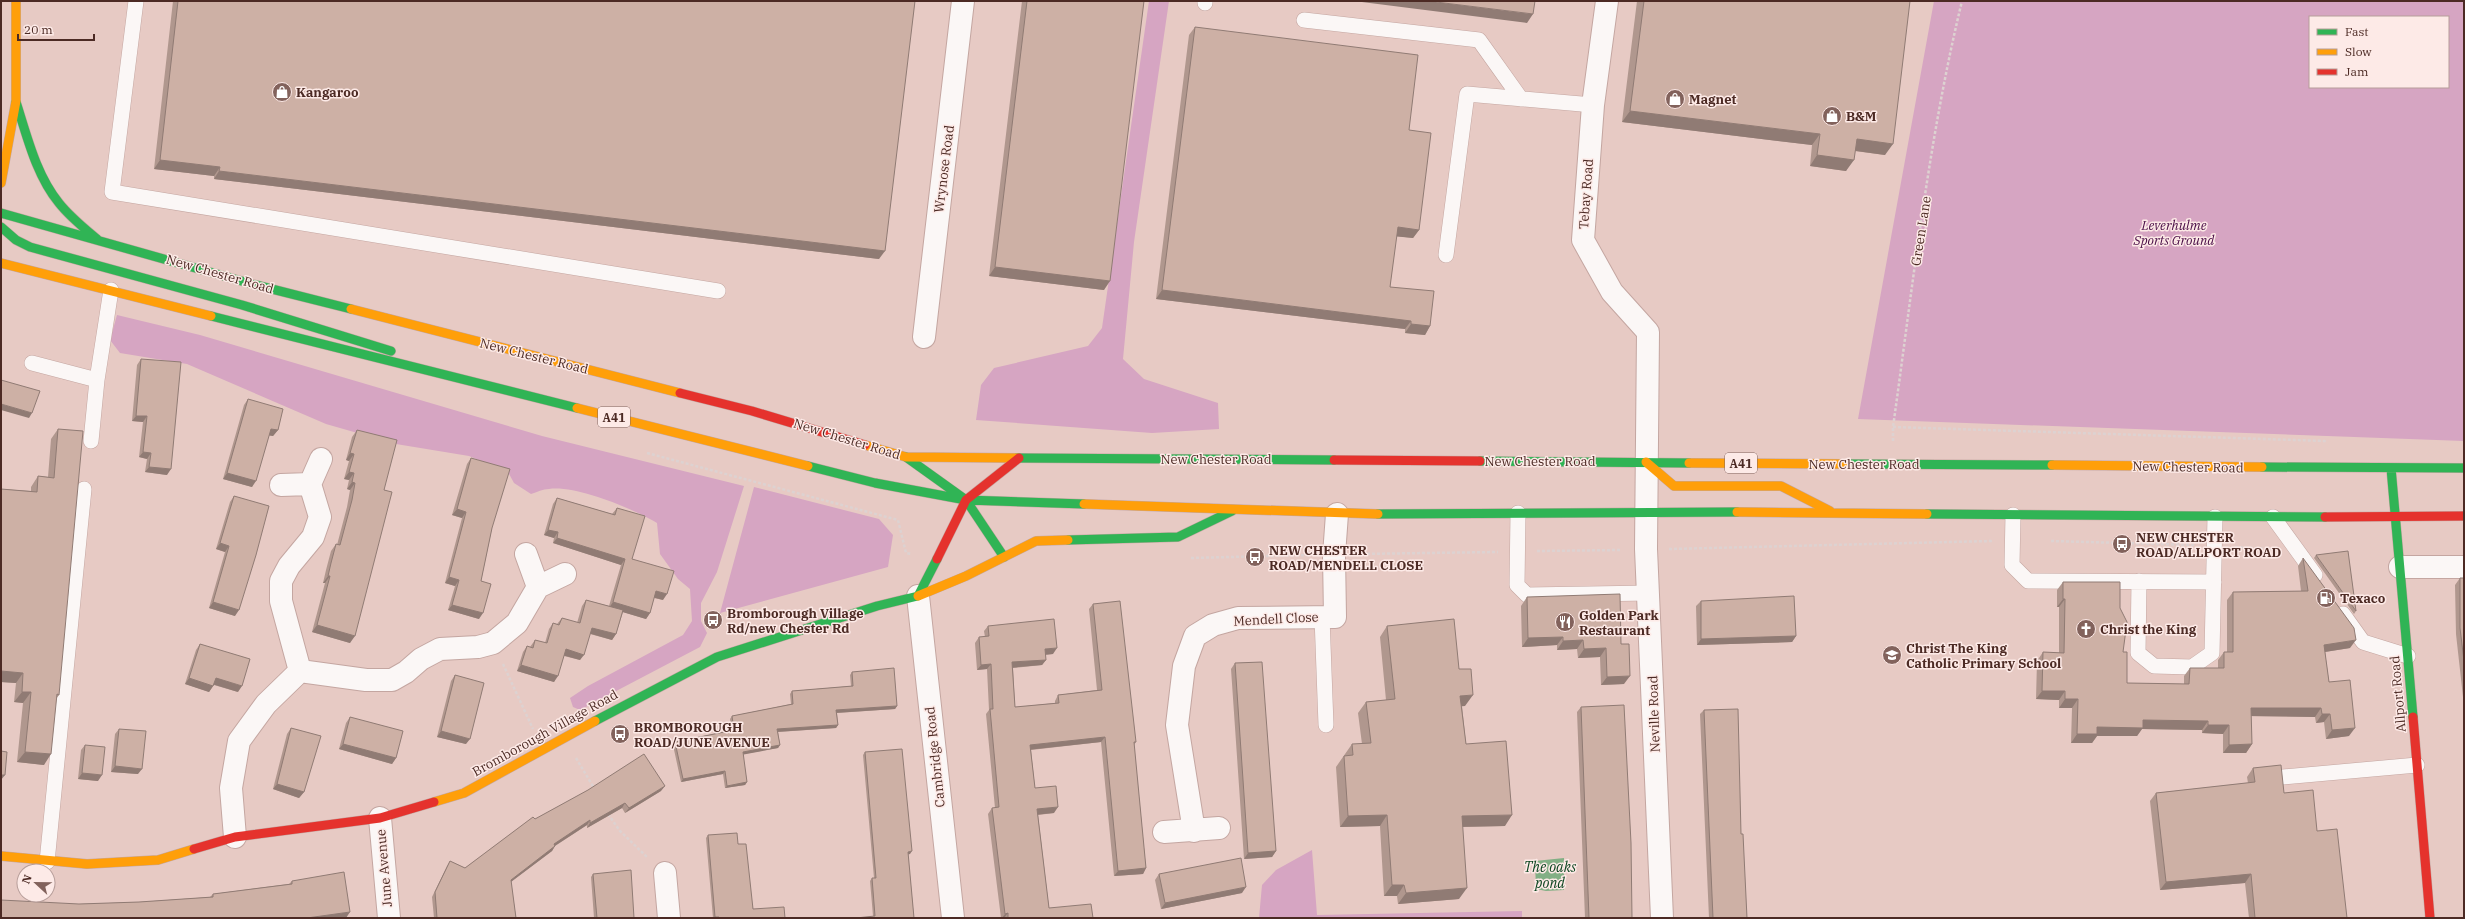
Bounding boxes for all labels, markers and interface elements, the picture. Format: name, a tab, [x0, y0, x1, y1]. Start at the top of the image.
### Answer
scale bar	[18, 16, 94, 42]
legend	[2309, 16, 2449, 88]
text: 20 m	[24, 22, 53, 37]
text: Fast	[2345, 24, 2369, 39]
text: Slow	[2345, 44, 2372, 59]
text: Jam	[2345, 64, 2369, 79]
shop icon: Kangaroo	[271, 81, 293, 103]
place label: Kangaroo	[296, 84, 359, 101]
shop icon: Magnet	[1664, 88, 1686, 110]
place label: Magnet	[1689, 91, 1737, 108]
shop icon: B&M	[1821, 105, 1843, 127]
place label: B&M	[1846, 108, 1877, 125]
street label: Wrynose Road	[930, 124, 958, 214]
street label: Tebay Road	[1575, 158, 1597, 230]
street label: Green Lane	[1907, 195, 1935, 267]
park label: Leverhulme Sports Ground	[2133, 217, 2215, 249]
street label: New Chester Road	[164, 250, 276, 298]
street label: New Chester Road	[478, 334, 590, 378]
road number: A41	[598, 407, 630, 427]
street label: New Chester Road	[791, 415, 903, 463]
street label: New Chester Road	[1160, 451, 1272, 468]
street label: New Chester Road	[1484, 453, 1596, 470]
road number: A41	[1725, 453, 1757, 473]
street label: New Chester Road	[1808, 456, 1920, 473]
street label: New Chester Road	[2132, 458, 2244, 476]
place label: NEW CHESTER ROAD/ALLPORT ROAD	[2136, 529, 2282, 561]
bus stop icon: NEW CHESTER ROAD/ALLPORT ROAD	[2111, 533, 2133, 555]
place label: NEW CHESTER ROAD/MENDELL CLOSE	[1269, 542, 1423, 574]
bus stop icon: NEW CHESTER ROAD/MENDELL CLOSE	[1244, 546, 1266, 568]
fuel station icon: Texaco	[2315, 587, 2337, 609]
place label: Texaco	[2340, 590, 2386, 607]
place label: Bromborough Village Rd/new Chester Rd	[727, 605, 864, 637]
place label: Golden Park Restaurant	[1579, 607, 1660, 639]
street label: Mendell Close	[1233, 608, 1319, 630]
bus stop icon: Bromborough Village Rd/new Chester Rd	[702, 609, 724, 631]
restaurant icon: Golden Park Restaurant	[1554, 611, 1576, 633]
church icon: Christ the King	[2075, 618, 2097, 640]
place label: Christ the King	[2100, 621, 2197, 638]
place label: Christ The King Catholic Primary School	[1906, 640, 2061, 672]
school or university icon: Christ The King Catholic Primary School	[1881, 644, 1903, 666]
street label: Allport Road	[2386, 655, 2410, 733]
street label: Neville Road	[1644, 675, 1664, 753]
street label: Bromborough Village Road	[469, 686, 621, 780]
street label: Cambridge Road	[921, 706, 949, 808]
place label: BROMBOROUGH ROAD/JUNE AVENUE	[634, 719, 770, 751]
bus stop icon: BROMBOROUGH ROAD/JUNE AVENUE	[609, 723, 631, 745]
street label: June Avenue	[372, 828, 396, 908]
water label: The oaks pond	[1524, 858, 1577, 892]
north arrow	[16, 863, 56, 903]
text: N	[19, 872, 35, 886]

